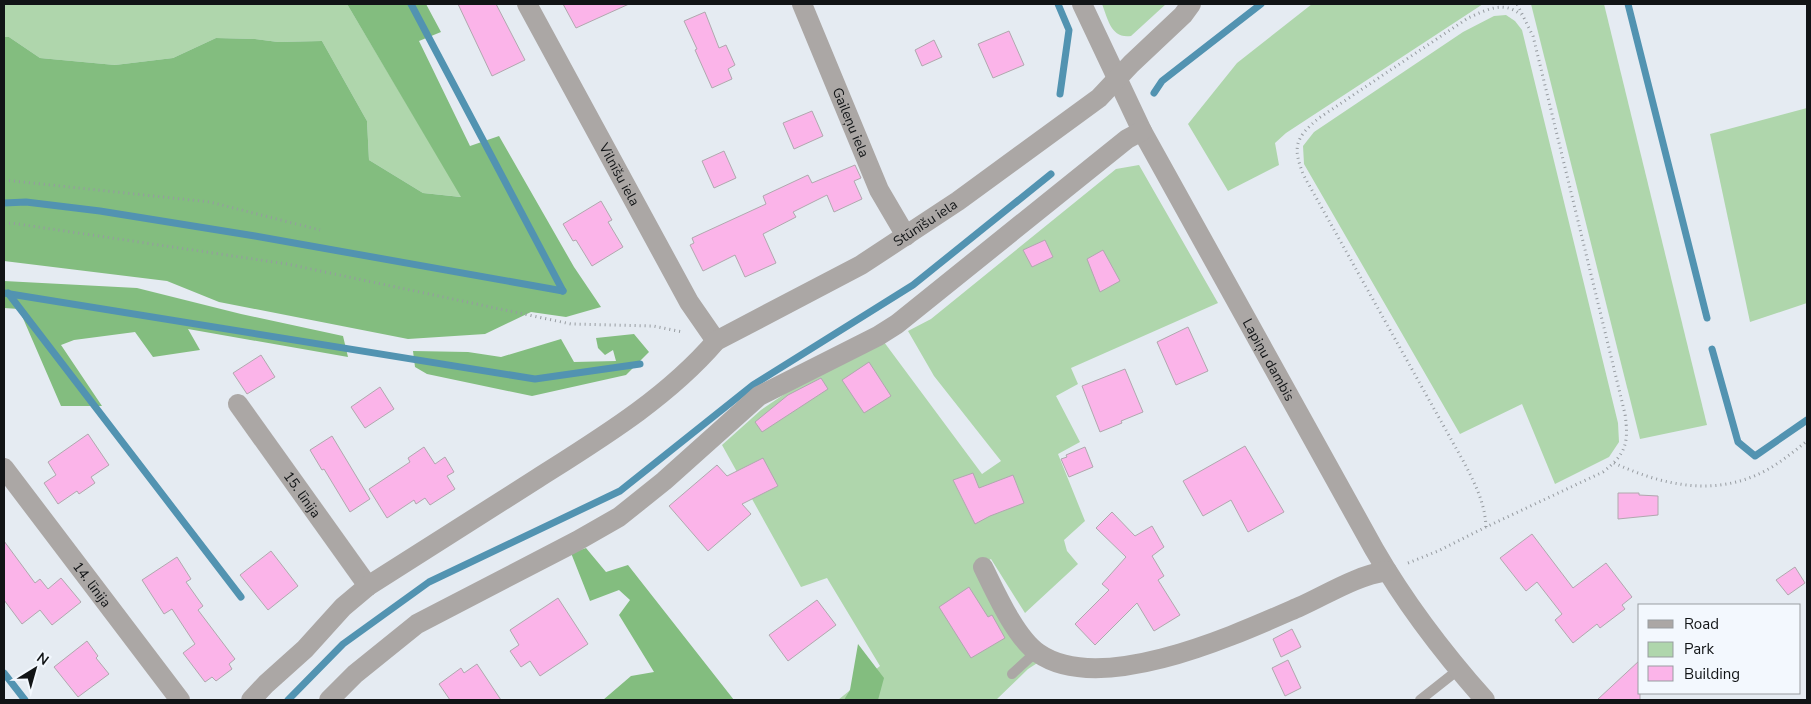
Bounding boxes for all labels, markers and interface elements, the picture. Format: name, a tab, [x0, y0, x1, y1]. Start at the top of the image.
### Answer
street label: Gaileņu iela	[828, 85, 873, 160]
street label: Vilnīšu iela	[594, 139, 644, 209]
street label: Stūnīšu iela	[890, 195, 961, 251]
street label: Lapiņu dambis	[1238, 315, 1299, 405]
street label: 15. līnija	[279, 468, 325, 522]
street label: 14. līnija	[68, 558, 115, 611]
legend	[1638, 604, 1801, 694]
text: Road	[1684, 614, 1719, 634]
text: Park	[1684, 639, 1714, 659]
north arrow	[10, 644, 60, 694]
text: N	[33, 648, 52, 670]
text: Building	[1684, 664, 1740, 684]

